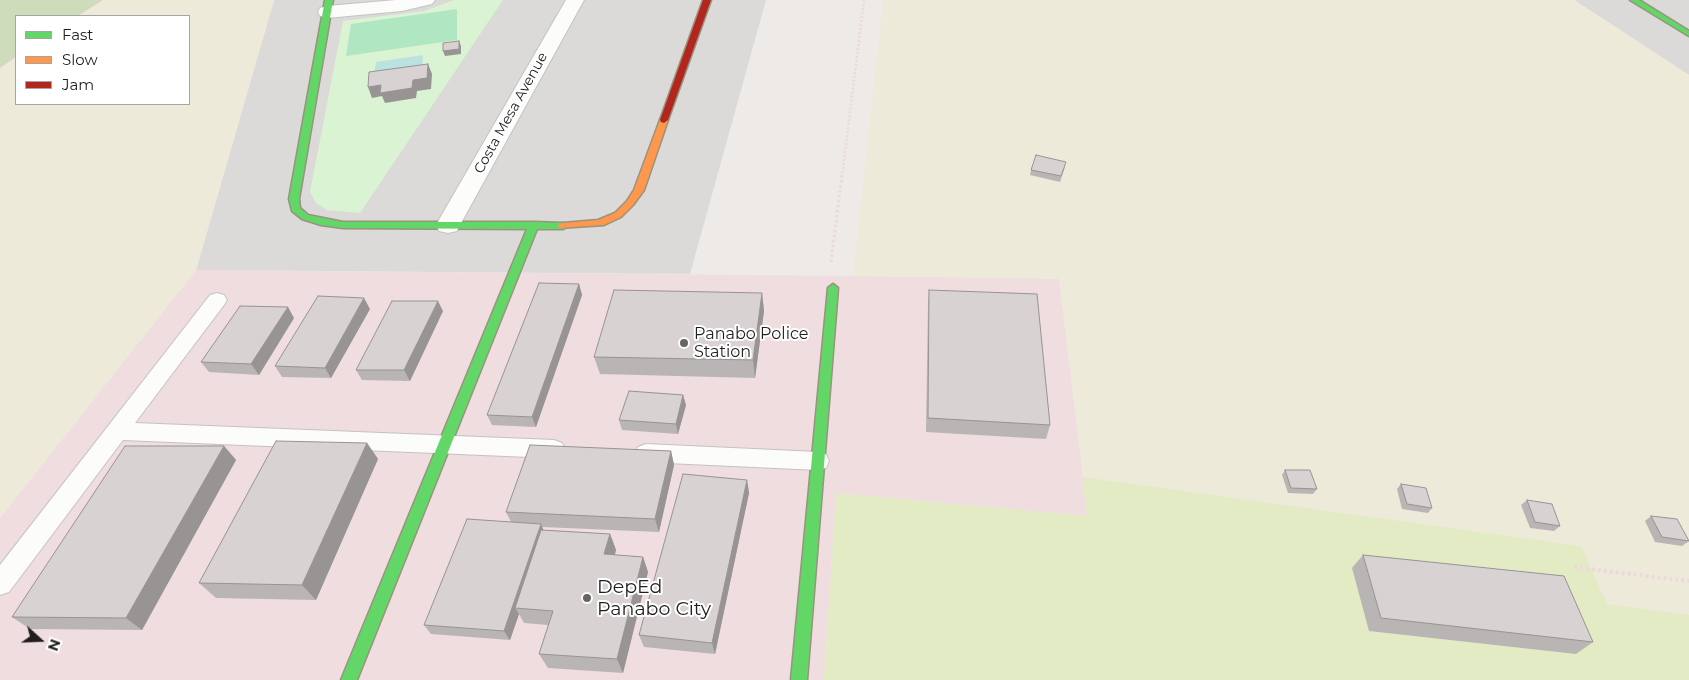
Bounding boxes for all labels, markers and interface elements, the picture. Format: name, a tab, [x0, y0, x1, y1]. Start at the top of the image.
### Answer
legend	[15, 15, 190, 105]
text: Fast	[62, 25, 93, 44]
street label: Costa Mesa Avenue	[471, 49, 551, 177]
text: Slow	[62, 50, 98, 69]
text: Jam	[62, 75, 94, 94]
place label: Panabo Police Station	[694, 324, 808, 362]
marker: Panabo Police Station	[678, 337, 690, 349]
place label: DepEd Panabo City	[597, 576, 711, 620]
marker: DepEd Panabo City	[581, 592, 593, 604]
north arrow	[15, 615, 65, 665]
text: N	[44, 637, 64, 654]

